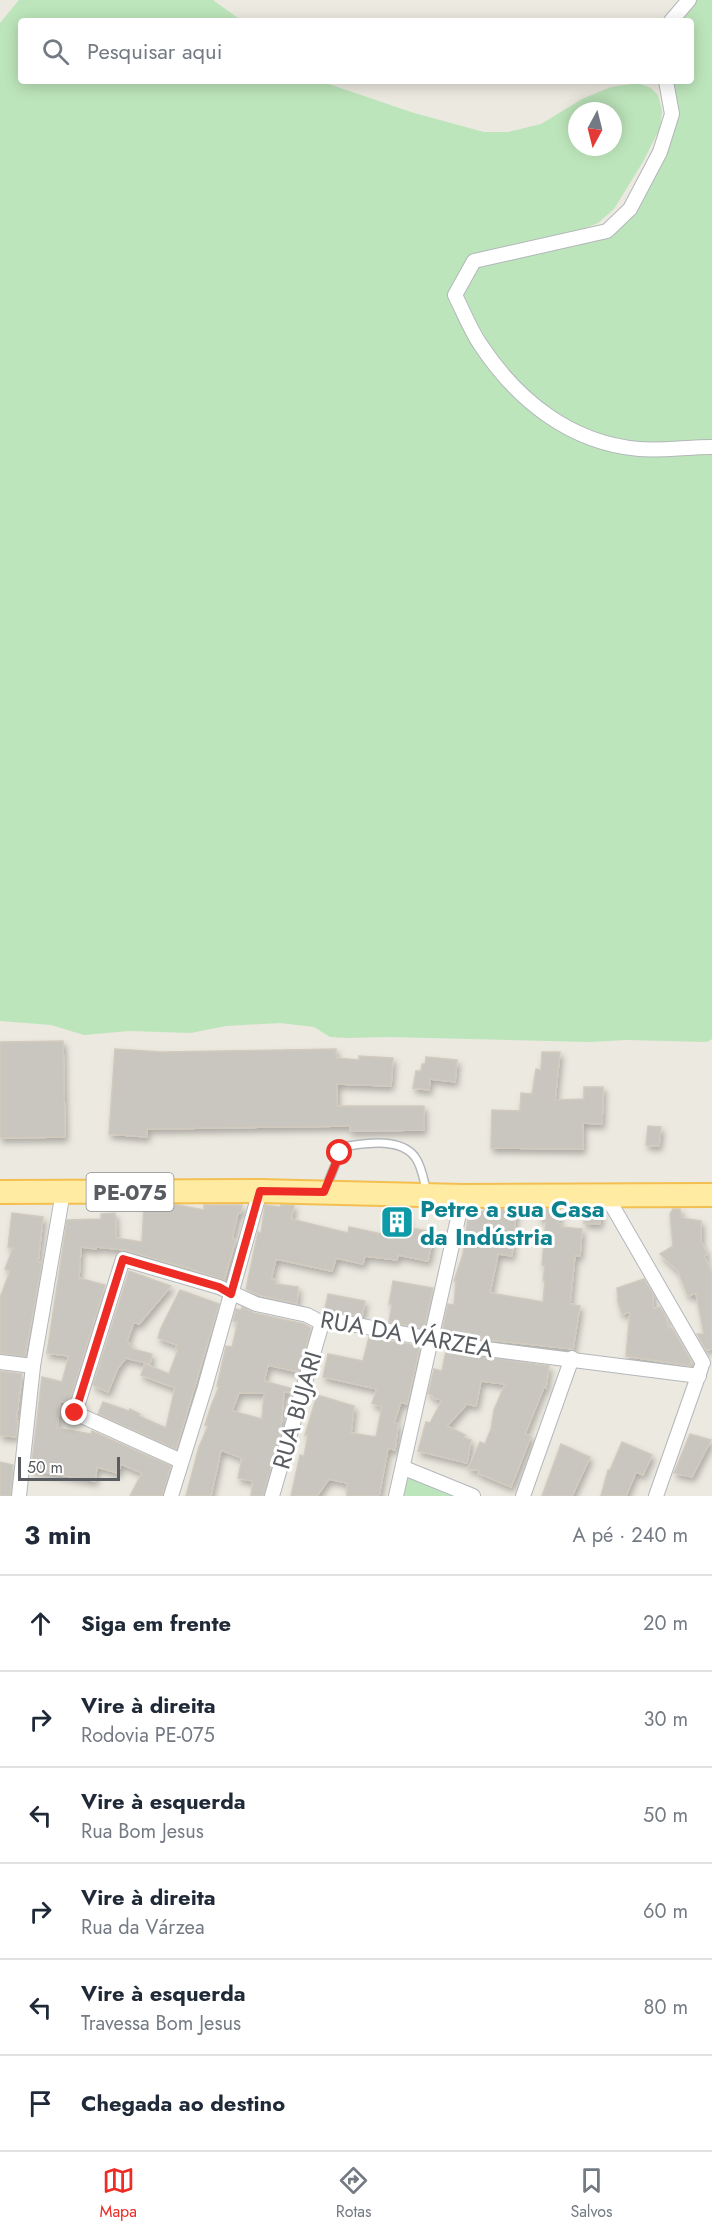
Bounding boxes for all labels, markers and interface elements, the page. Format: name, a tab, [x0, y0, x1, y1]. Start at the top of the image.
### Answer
search box	[18, 18, 694, 84]
icon: search	[39, 35, 72, 68]
text: Pesquisar aqui	[87, 35, 222, 67]
north arrow	[568, 102, 622, 156]
route start	[326, 1139, 352, 1165]
road number: PE-075	[86, 1173, 174, 1211]
place label: Petre a sua Casa da Indústria	[420, 1191, 605, 1254]
building icon: Petre a sua Casa da Indústria	[379, 1204, 415, 1240]
street label: RUA DA VÁRZEA	[318, 1302, 496, 1366]
street label: RUA BUJARI	[264, 1347, 330, 1473]
route end	[61, 1399, 87, 1425]
scale bar	[18, 1454, 120, 1482]
text: 50 m	[27, 1456, 63, 1479]
text: 3 min	[24, 1516, 91, 1554]
text: A pé · 240 m	[572, 1521, 688, 1550]
icon: ahead	[24, 1607, 57, 1640]
text: Siga em frente	[81, 1607, 231, 1639]
text: 20 m	[643, 1609, 688, 1638]
text: Vire à direita	[81, 1689, 216, 1721]
icon: right	[24, 1703, 57, 1736]
text: 30 m	[643, 1705, 688, 1734]
text: Rodovia PE-075	[81, 1721, 215, 1750]
text: Vire à esquerda	[81, 1785, 246, 1817]
icon: left	[24, 1799, 57, 1832]
text: 50 m	[643, 1801, 688, 1830]
text: Rua Bom Jesus	[81, 1817, 204, 1846]
text: Vire à direita	[81, 1881, 216, 1913]
icon: right	[24, 1895, 57, 1928]
text: 60 m	[643, 1897, 688, 1926]
text: Rua da Várzea	[81, 1913, 205, 1942]
text: Vire à esquerda	[81, 1977, 246, 2009]
icon: left	[24, 1991, 57, 2024]
text: 80 m	[643, 1993, 688, 2022]
text: Travessa Bom Jesus	[81, 2009, 241, 2038]
icon: arrive	[24, 2087, 57, 2120]
text: Chegada ao destino	[81, 2087, 285, 2119]
tab: Mapa	[99, 2164, 137, 2223]
tab: Rotas	[336, 2164, 372, 2223]
tab: Salvos	[570, 2164, 613, 2223]

